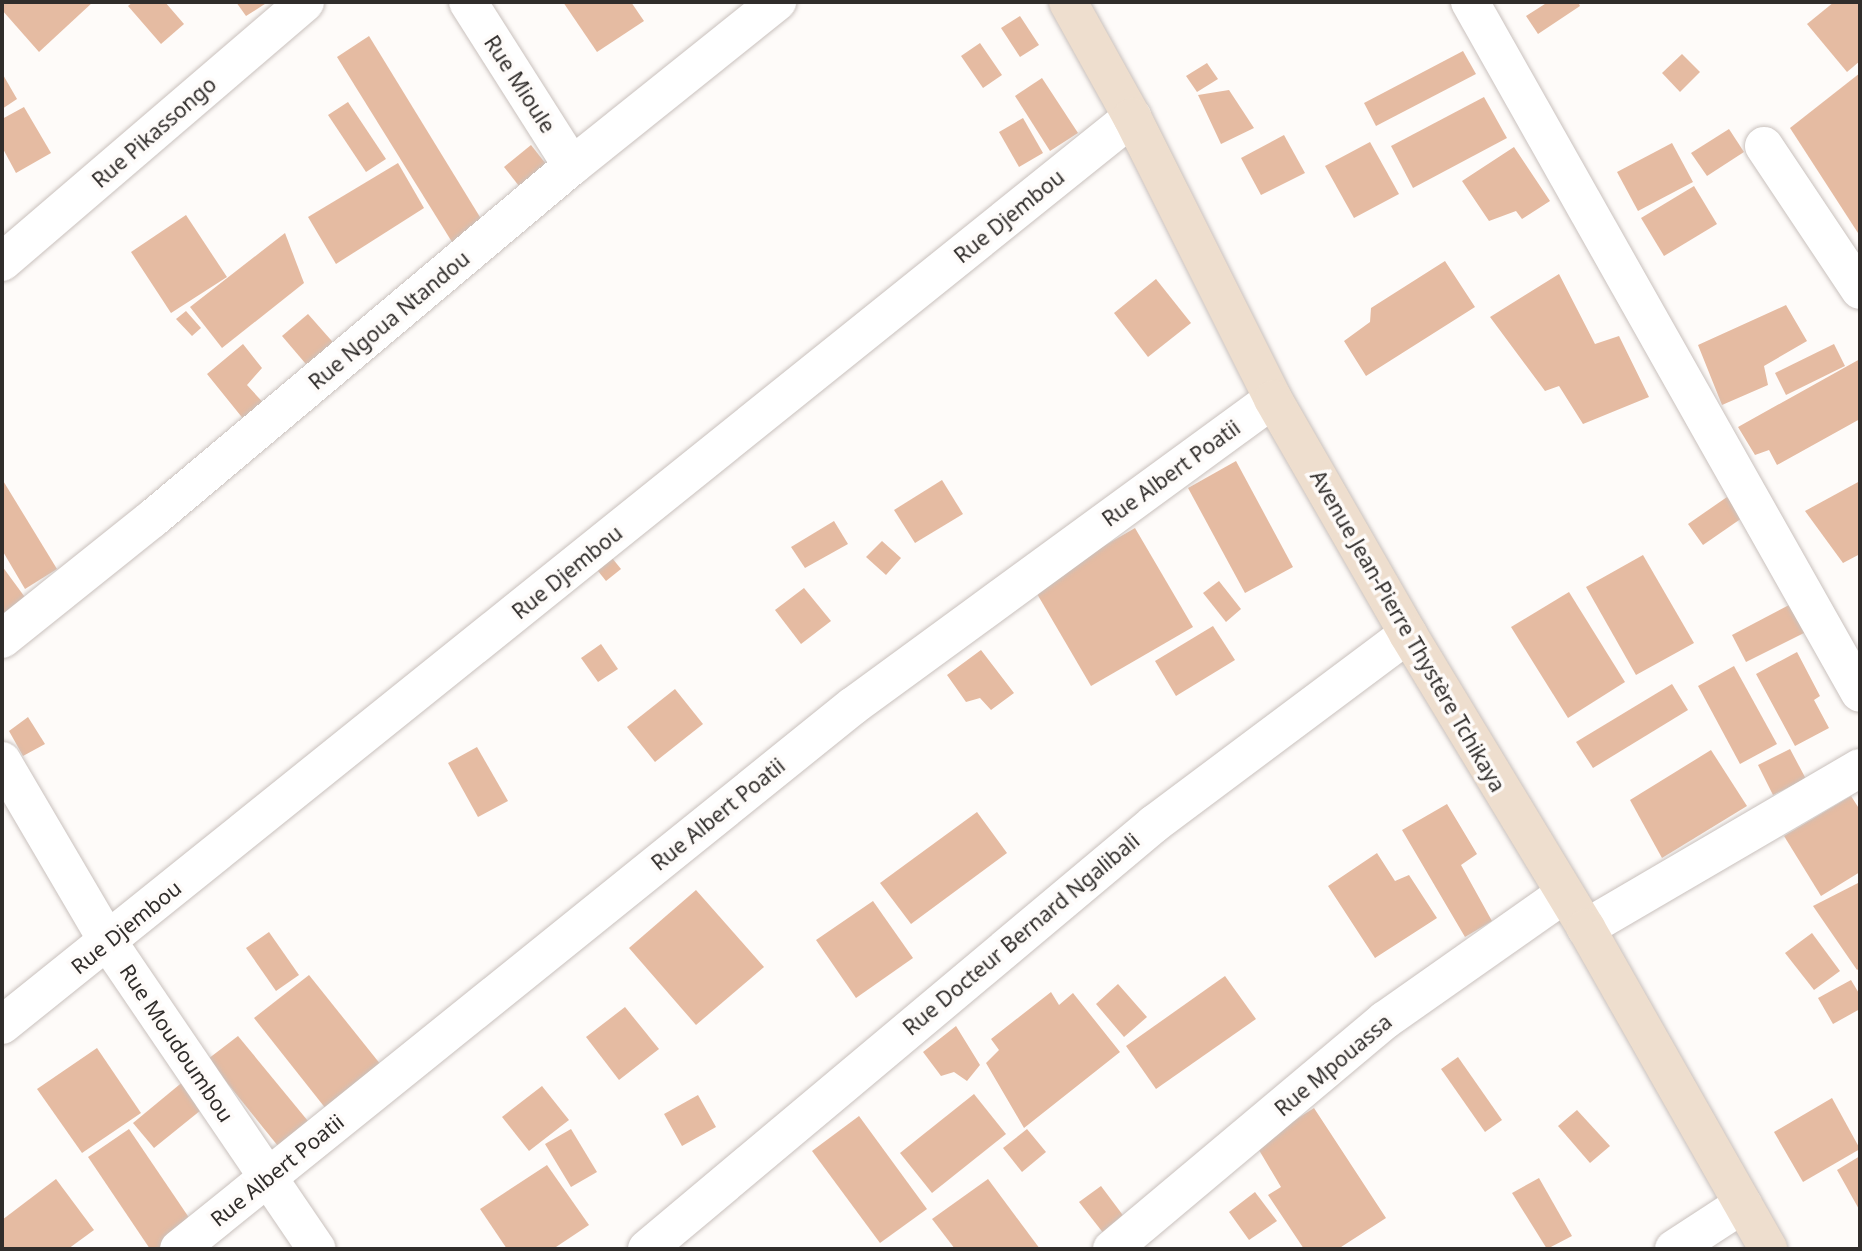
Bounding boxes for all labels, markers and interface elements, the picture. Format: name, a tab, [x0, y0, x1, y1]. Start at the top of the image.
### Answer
street label: Rue Mioule	[479, 31, 561, 137]
street label: Rue Pikassongo	[87, 71, 221, 193]
street label: Rue Djembou	[949, 164, 1069, 268]
street label: Rue Ngoua Ntandou	[304, 245, 474, 395]
street label: Rue Albert Poatii	[1097, 415, 1245, 531]
street label: Avenue Jean-Pierre Thystère Tchikaya	[1305, 466, 1511, 796]
street label: Rue Djembou	[507, 520, 627, 624]
street label: Rue Albert Poatii	[646, 753, 790, 875]
street label: Rue Docteur Bernard Ngalibali	[898, 828, 1144, 1040]
street label: Rue Djembou	[66, 875, 186, 979]
street label: Rue Moudoumbou	[115, 959, 239, 1127]
street label: Rue Mpouassa	[1269, 1009, 1397, 1121]
street label: Rue Albert Poatii	[205, 1109, 349, 1231]

